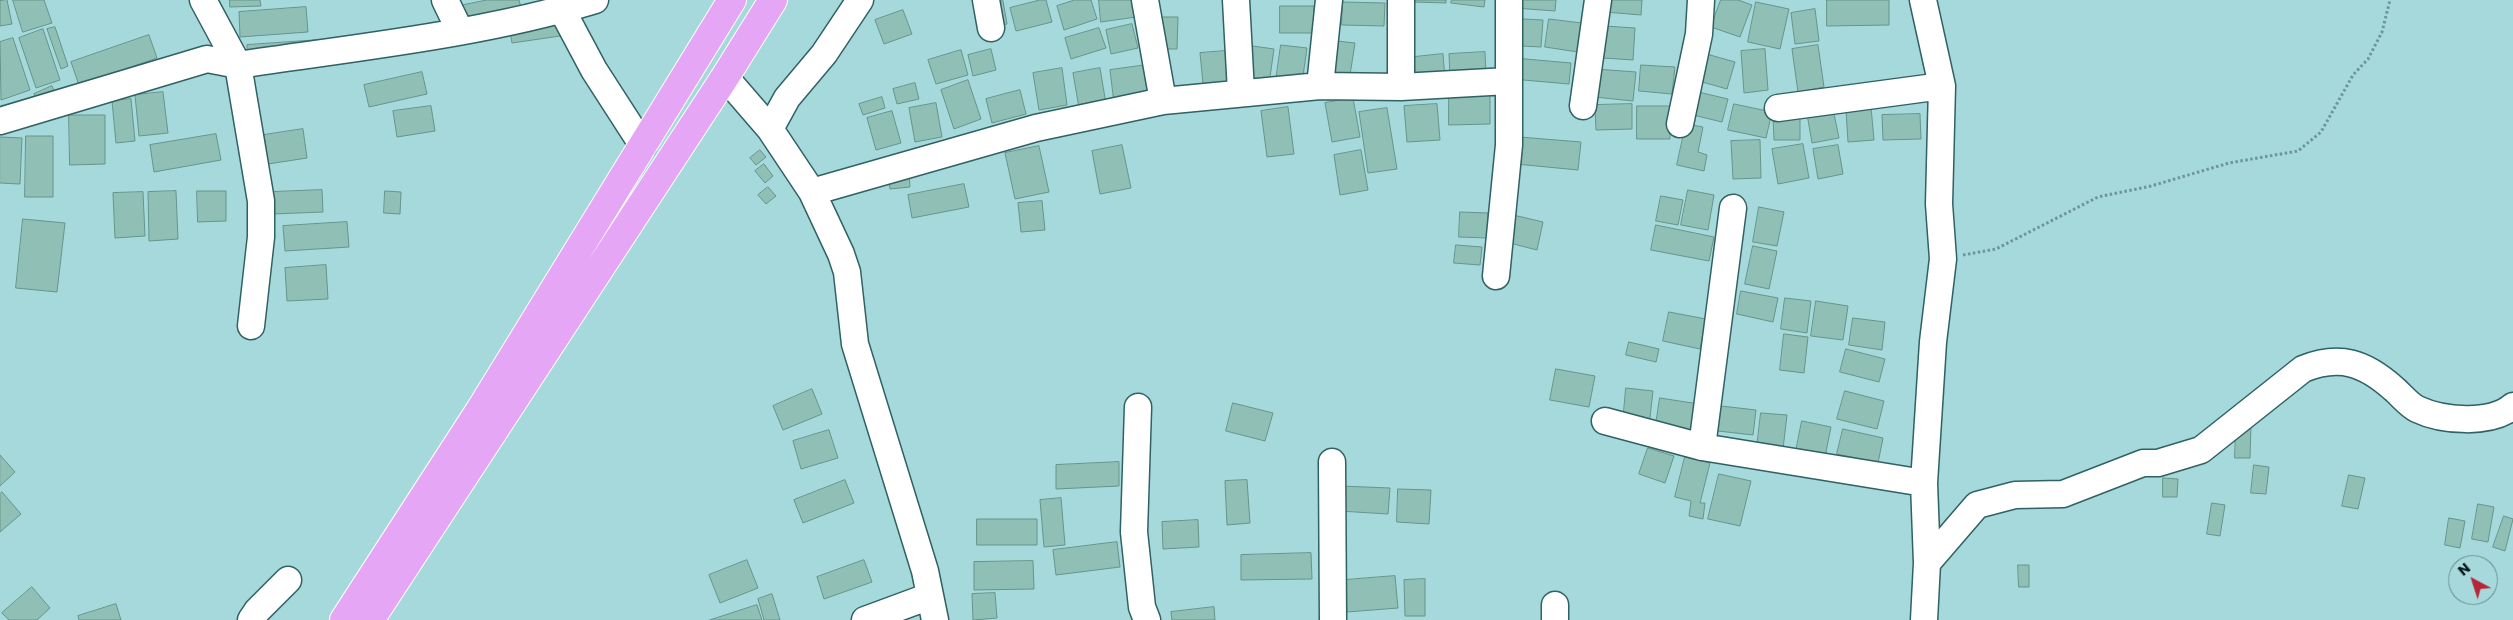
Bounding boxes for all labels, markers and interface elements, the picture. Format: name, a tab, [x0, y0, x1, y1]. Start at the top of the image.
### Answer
north arrow	[2448, 555, 2498, 605]
text: N	[2454, 558, 2474, 580]

